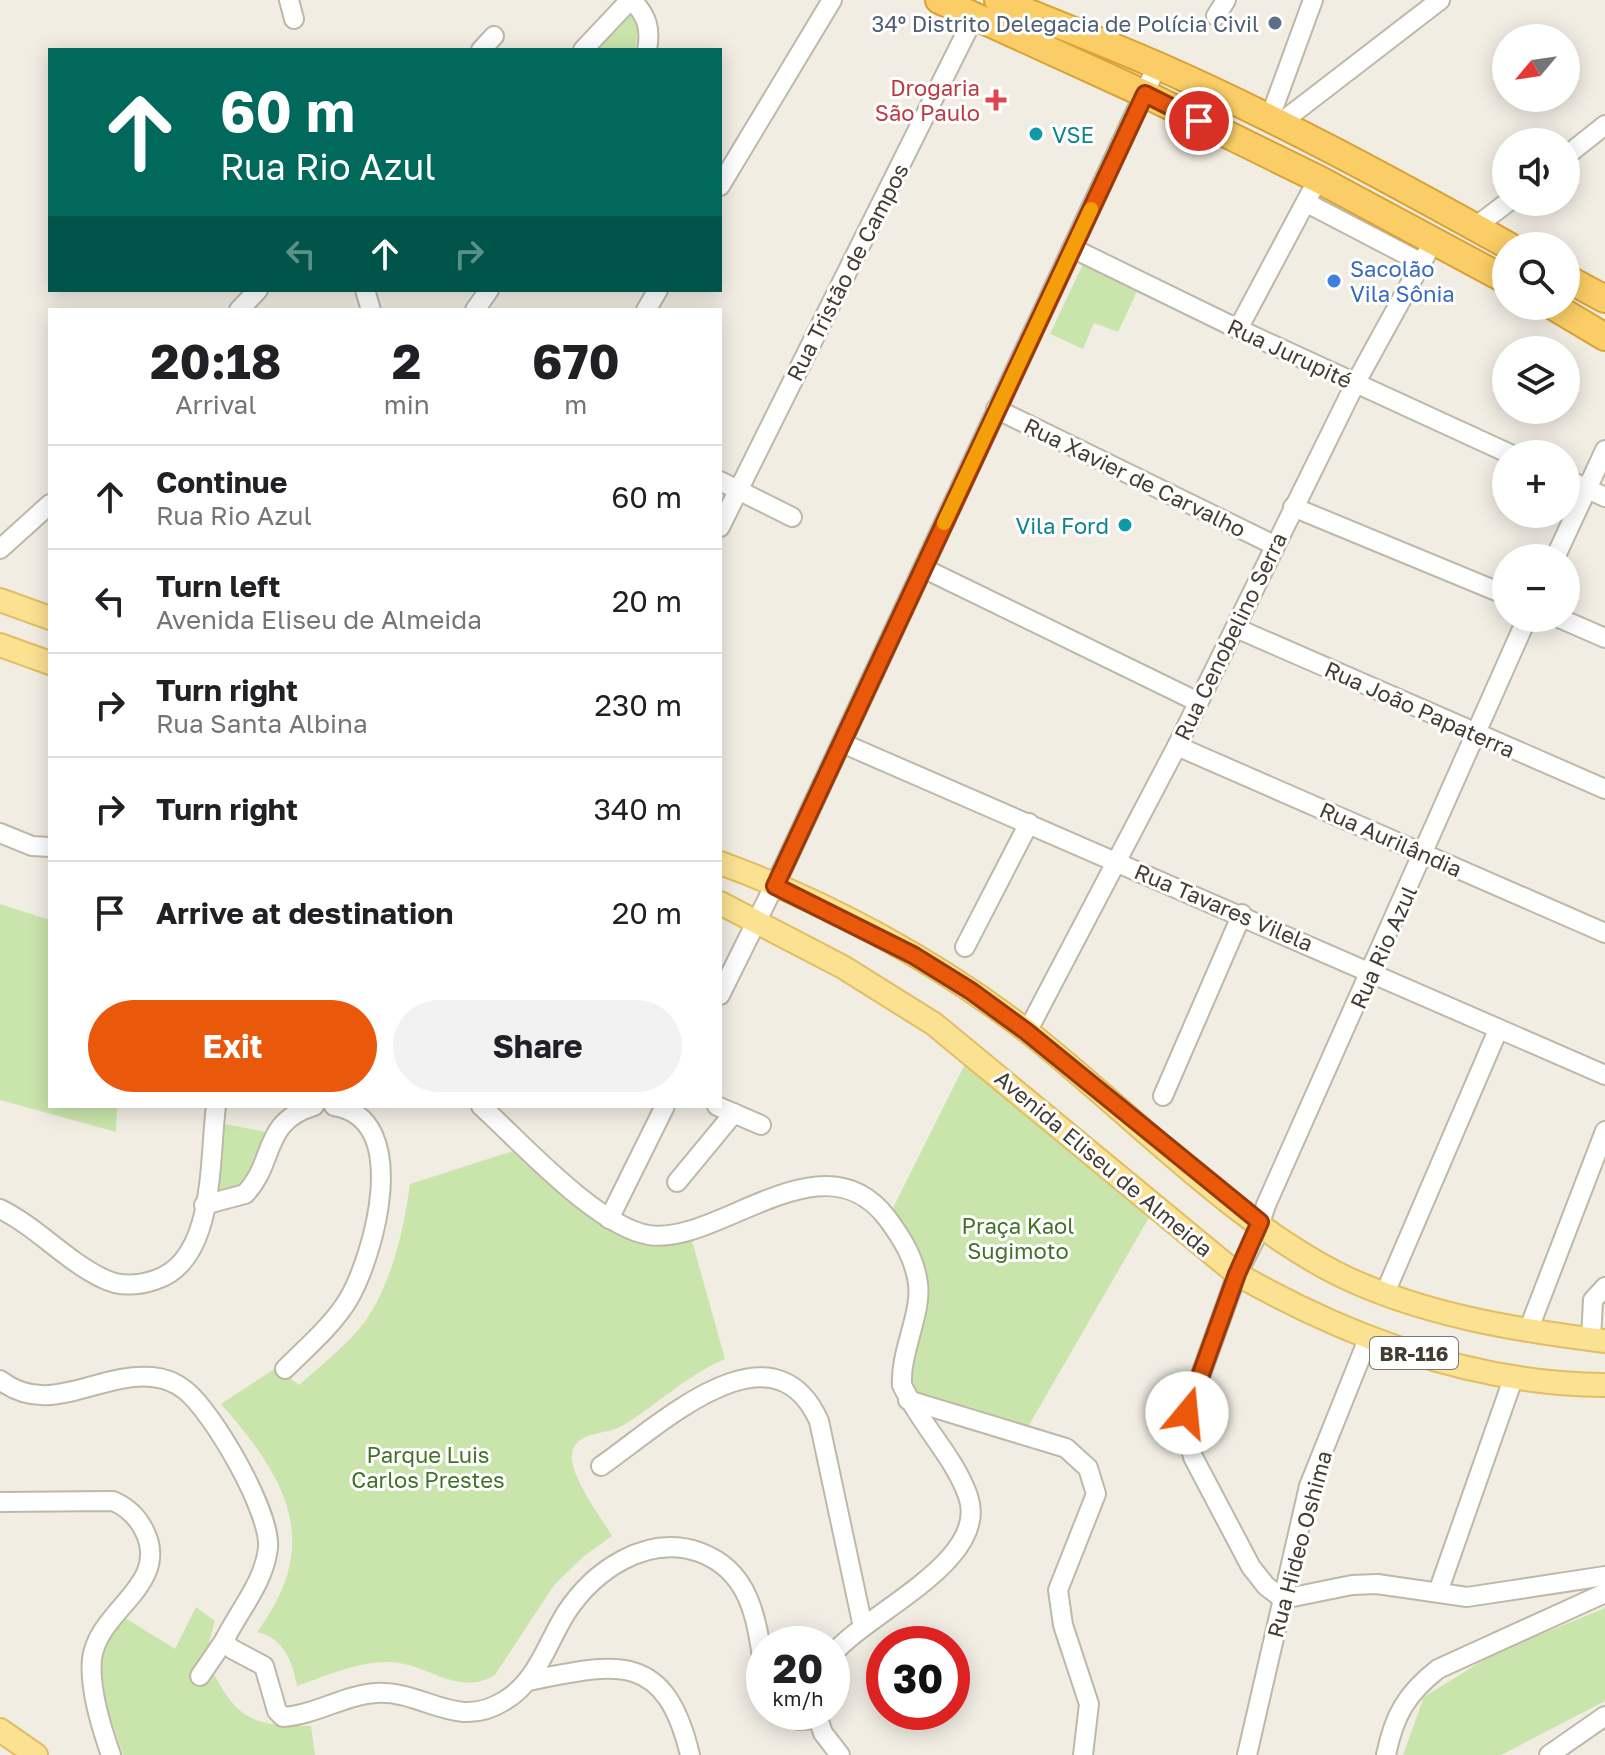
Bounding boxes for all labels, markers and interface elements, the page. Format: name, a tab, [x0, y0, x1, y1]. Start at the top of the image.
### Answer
place label: 34º Distrito Delegacia de Polícia Civil	[872, 10, 1259, 37]
marker: 34º Distrito Delegacia de Polícia Civil	[1266, 14, 1284, 32]
north arrow	[1492, 24, 1580, 112]
map controls	[1492, 24, 1580, 632]
place label: Drogaria São Paulo	[875, 74, 980, 126]
text: 60 m	[220, 77, 355, 144]
icon: ahead	[88, 80, 192, 184]
pin	[1165, 87, 1233, 155]
marker: Drogaria São Paulo	[987, 91, 1005, 109]
icon: arrive	[1177, 99, 1221, 143]
place label: VSE	[1052, 121, 1094, 148]
marker: VSE	[1027, 125, 1045, 143]
button: sound	[1492, 128, 1580, 216]
text: Rua Rio Azul	[220, 145, 436, 188]
street label: Rua Tristão de Campos	[780, 159, 914, 385]
icon: left	[279, 232, 323, 276]
icon: ahead	[363, 232, 407, 276]
icon: right	[447, 232, 491, 276]
button: search	[1492, 232, 1580, 320]
place label: Sacolão Vila Sônia	[1350, 255, 1455, 307]
marker: Sacolão Vila Sônia	[1325, 272, 1343, 290]
street label: Rua Jurupité	[1223, 312, 1357, 394]
text: 20:18	[150, 332, 282, 390]
text: 2	[392, 332, 421, 390]
text: 670	[532, 332, 620, 390]
button: layers	[1492, 336, 1580, 424]
text: Arrival	[175, 389, 257, 420]
text: min	[384, 389, 430, 420]
text: m	[564, 389, 587, 420]
street label: Rua Xavier de Carvalho	[1020, 412, 1250, 542]
button: +	[1492, 440, 1580, 528]
text: Continue	[156, 464, 287, 500]
icon: ahead	[88, 475, 132, 519]
text: 60 m	[611, 479, 682, 515]
text: Rua Rio Azul	[156, 500, 312, 531]
place label: Vila Ford	[1015, 512, 1109, 539]
marker: Vila Ford	[1116, 516, 1134, 534]
street label: Rua Cenobelino Serra	[1168, 528, 1292, 744]
button: −	[1492, 544, 1580, 632]
text: Turn left	[156, 568, 281, 604]
icon: left	[88, 579, 132, 623]
text: 20 m	[612, 583, 682, 619]
text: Avenida Eliseu de Almeida	[156, 604, 482, 635]
street label: Rua João Papaterra	[1321, 655, 1519, 763]
text: Turn right	[156, 672, 298, 708]
icon: right	[88, 683, 132, 727]
text: 230 m	[594, 687, 682, 723]
text: Rua Santa Albina	[156, 708, 368, 739]
icon: right	[88, 787, 132, 831]
text: Turn right	[156, 791, 298, 827]
text: 340 m	[594, 791, 682, 827]
street label: Rua Aurilândia	[1316, 796, 1466, 882]
street label: Rua Tavares Vilela	[1131, 857, 1317, 957]
street label: Rua Rio Azul	[1344, 881, 1422, 1013]
icon: arrive	[88, 891, 132, 935]
text: Arrive at destination	[156, 895, 453, 931]
text: 20 m	[612, 895, 682, 931]
button: Exit	[88, 1000, 377, 1092]
button: Share	[393, 1000, 682, 1092]
street label: Avenida Eliseu de Almeida	[990, 1064, 1218, 1262]
park label: Praça Kaol Sugimoto	[962, 1212, 1074, 1264]
road number: BR-116	[1370, 1337, 1458, 1369]
position arrow	[1145, 1371, 1229, 1455]
park label: Parque Luis Carlos Prestes	[351, 1441, 505, 1493]
street label: Rua Hideo Oshima	[1261, 1447, 1337, 1641]
speed limit sign: 30	[866, 1626, 970, 1730]
text: 20	[773, 1644, 823, 1692]
text: km/h	[773, 1686, 823, 1710]

